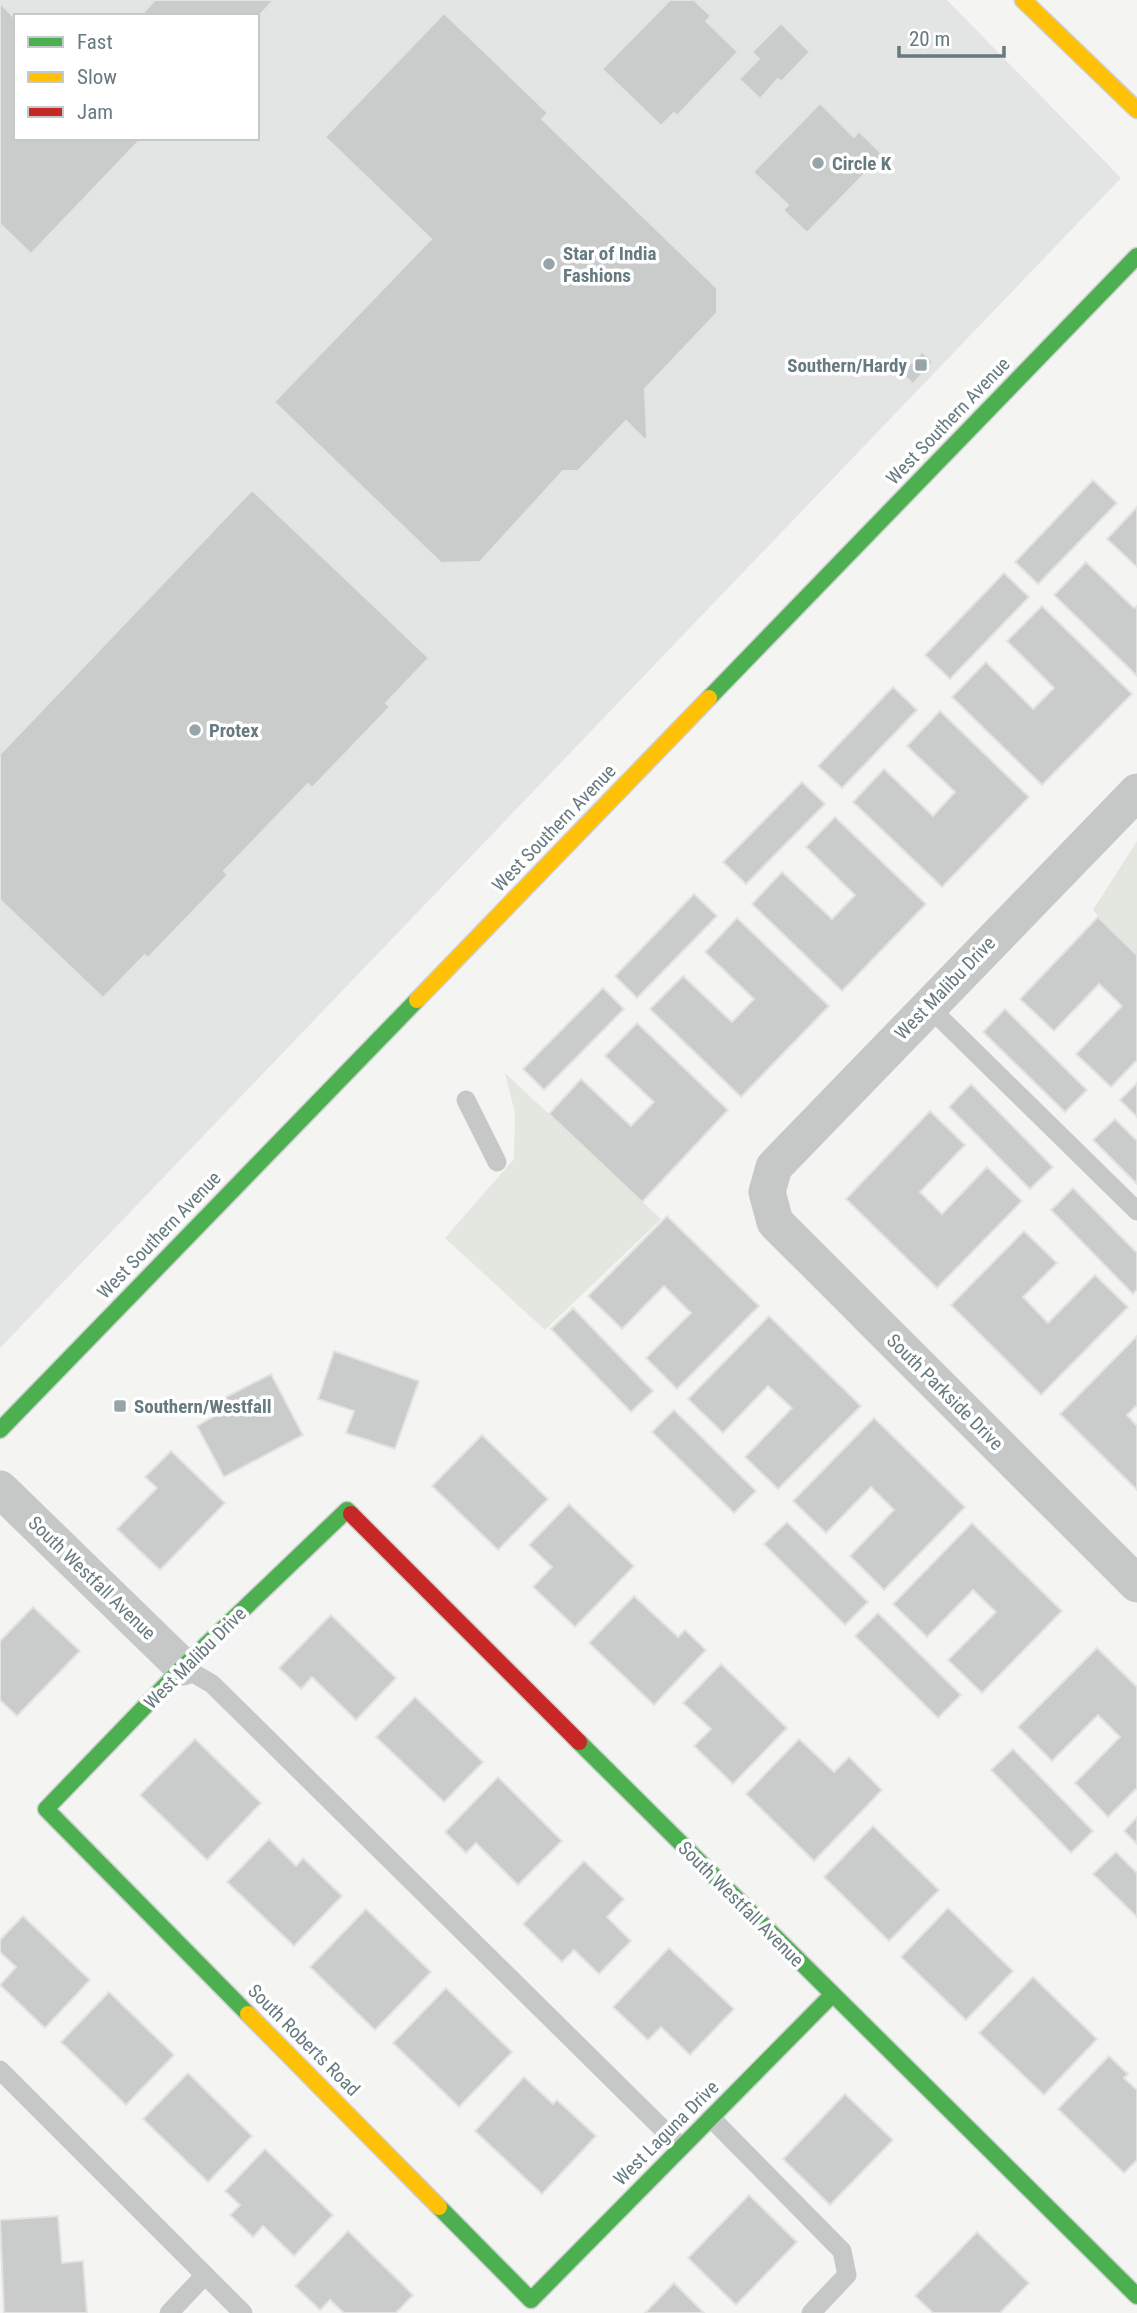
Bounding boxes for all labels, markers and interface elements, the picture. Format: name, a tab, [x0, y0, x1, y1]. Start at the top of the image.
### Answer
legend	[14, 14, 259, 140]
scale bar	[899, 14, 1004, 58]
text: 20 m	[909, 27, 950, 51]
text: Fast	[77, 30, 113, 54]
text: Slow	[77, 65, 117, 89]
text: Jam	[77, 100, 113, 124]
place label: Circle K	[832, 152, 892, 175]
marker: Circle K	[810, 155, 826, 171]
place label: Star of India Fashions	[563, 242, 656, 287]
marker: Star of India Fashions	[541, 256, 557, 272]
street label: West Southern Avenue	[881, 352, 1015, 489]
place label: Southern/Hardy	[787, 354, 908, 377]
marker: Southern/Hardy	[913, 357, 929, 373]
place label: Protex	[209, 719, 259, 742]
marker: Protex	[187, 722, 203, 738]
street label: West Southern Avenue	[487, 759, 621, 896]
street label: West Malibu Drive	[890, 931, 1000, 1044]
street label: West Southern Avenue	[92, 1166, 226, 1303]
street label: South Parkside Drive	[882, 1329, 1008, 1455]
place label: Southern/Westfall	[134, 1395, 272, 1418]
marker: Southern/Westfall	[112, 1398, 128, 1414]
street label: South Westfall Avenue	[24, 1511, 160, 1645]
street label: West Malibu Drive	[139, 1602, 251, 1714]
street label: South Westfall Avenue	[673, 1836, 809, 1972]
street label: South Roberts Road	[243, 1979, 365, 2101]
street label: West Laguna Drive	[609, 2076, 723, 2190]

